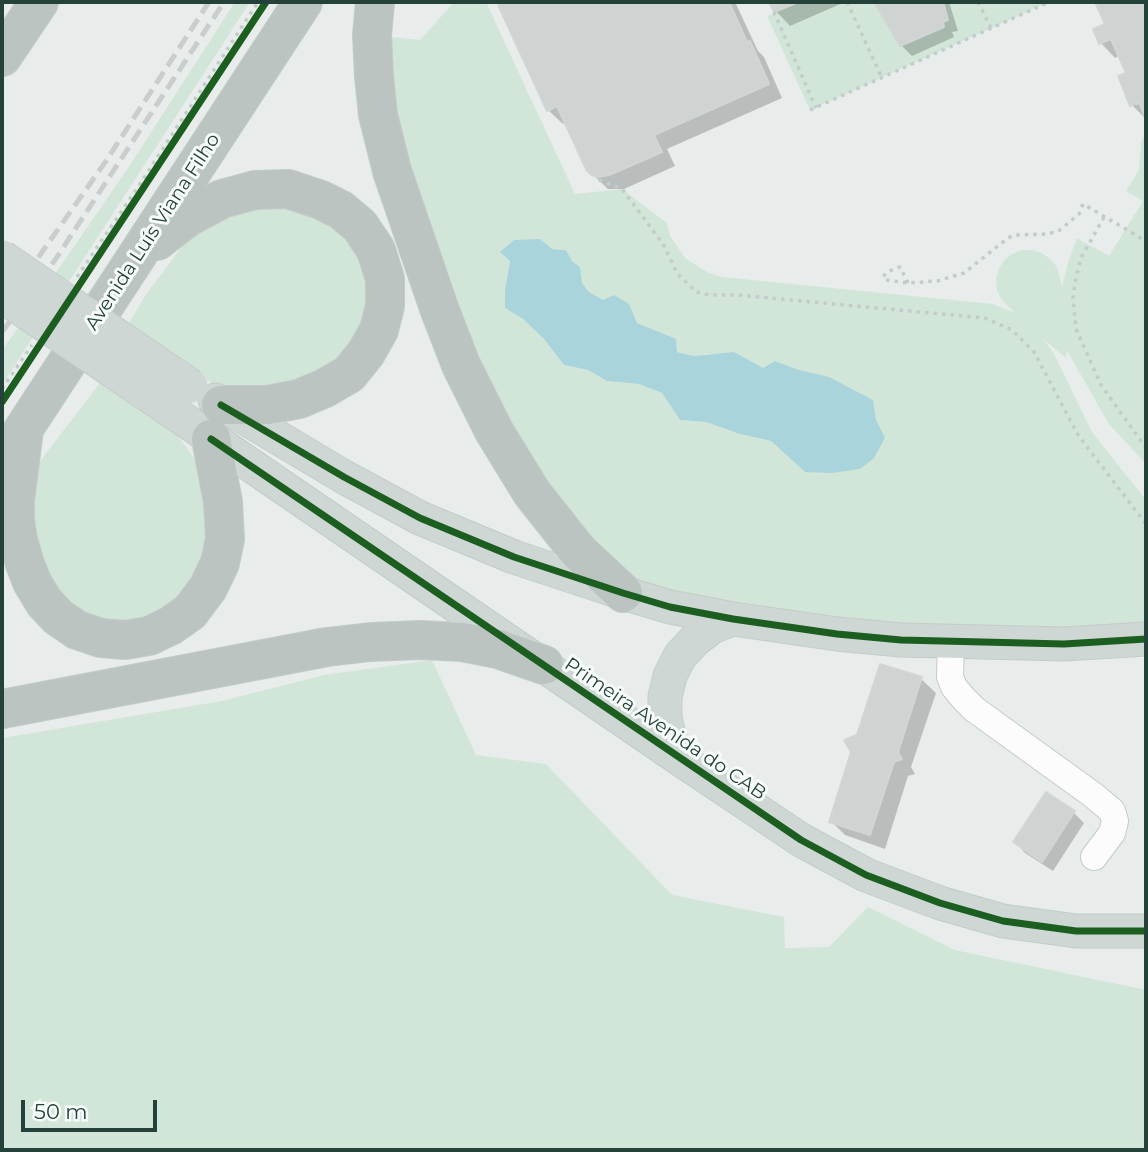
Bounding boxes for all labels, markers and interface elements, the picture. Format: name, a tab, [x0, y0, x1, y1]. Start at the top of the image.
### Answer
street label: Avenida Luís Viana Filho	[81, 129, 225, 335]
street label: Primeira Avenida do CAB	[560, 653, 770, 805]
scale bar	[24, 1086, 161, 1130]
text: 50 m	[34, 1099, 88, 1124]

